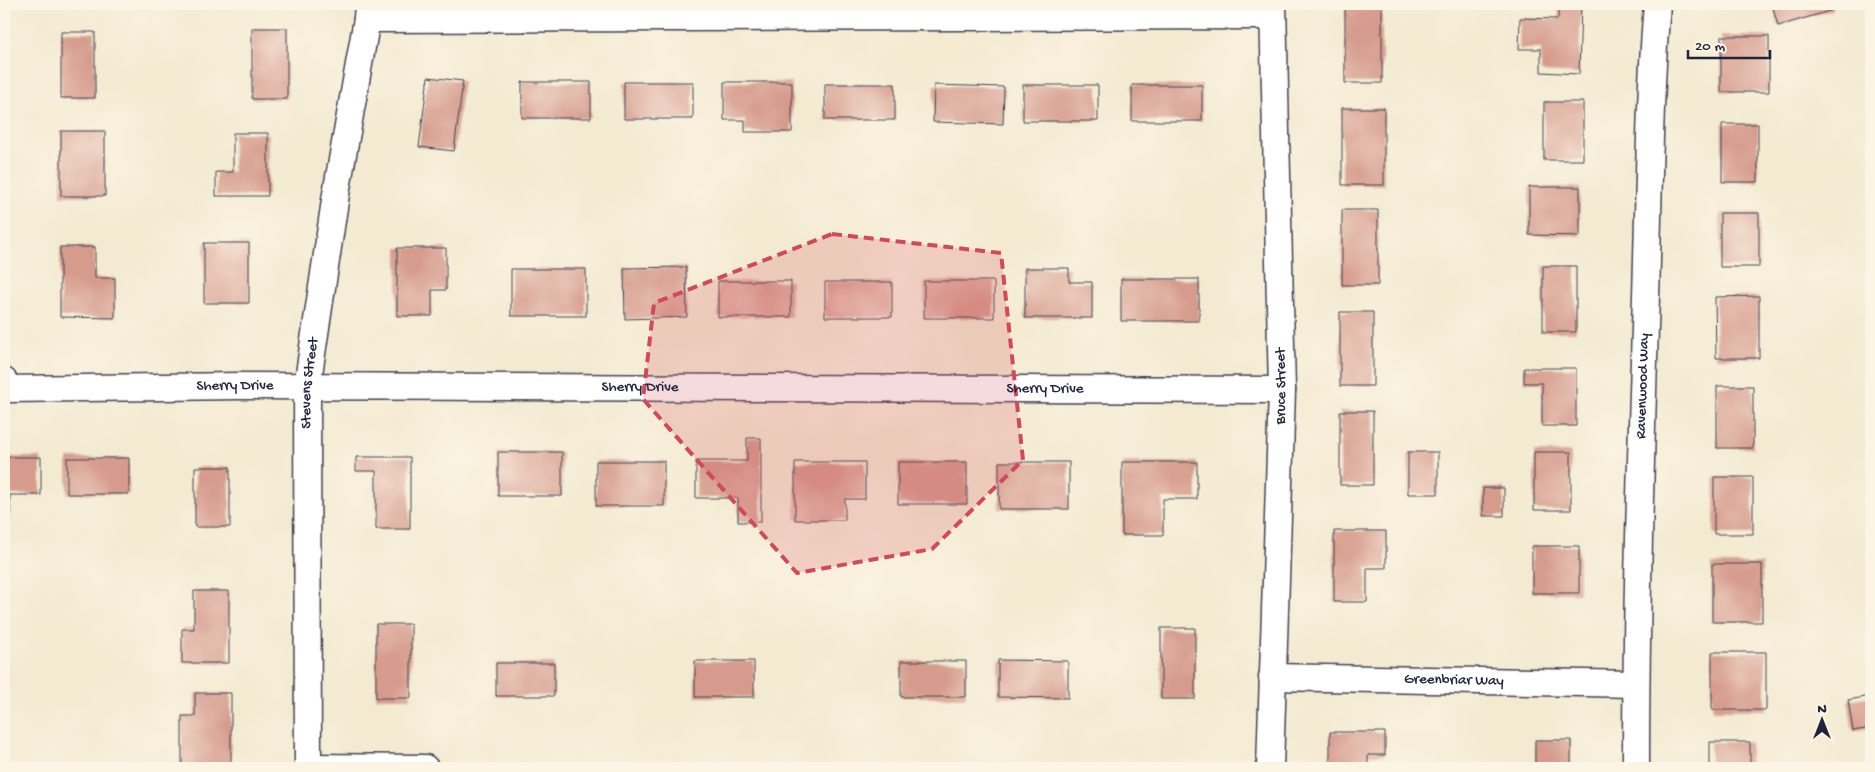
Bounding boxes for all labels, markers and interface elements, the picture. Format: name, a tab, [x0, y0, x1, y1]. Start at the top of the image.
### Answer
scale bar	[1688, 28, 1770, 60]
text: 20 m	[1695, 38, 1725, 56]
street label: Ravenwood Way	[1633, 332, 1654, 439]
street label: Stevens Street	[298, 335, 324, 429]
street label: Bruce Street	[1272, 346, 1291, 426]
street label: Sherry Drive	[196, 377, 274, 396]
street label: Sherry Drive	[601, 378, 679, 397]
street label: Sherry Drive	[1006, 380, 1084, 398]
street label: Greenbriar Way	[1404, 671, 1505, 690]
north arrow	[1798, 694, 1848, 744]
text: N	[1817, 701, 1827, 718]

